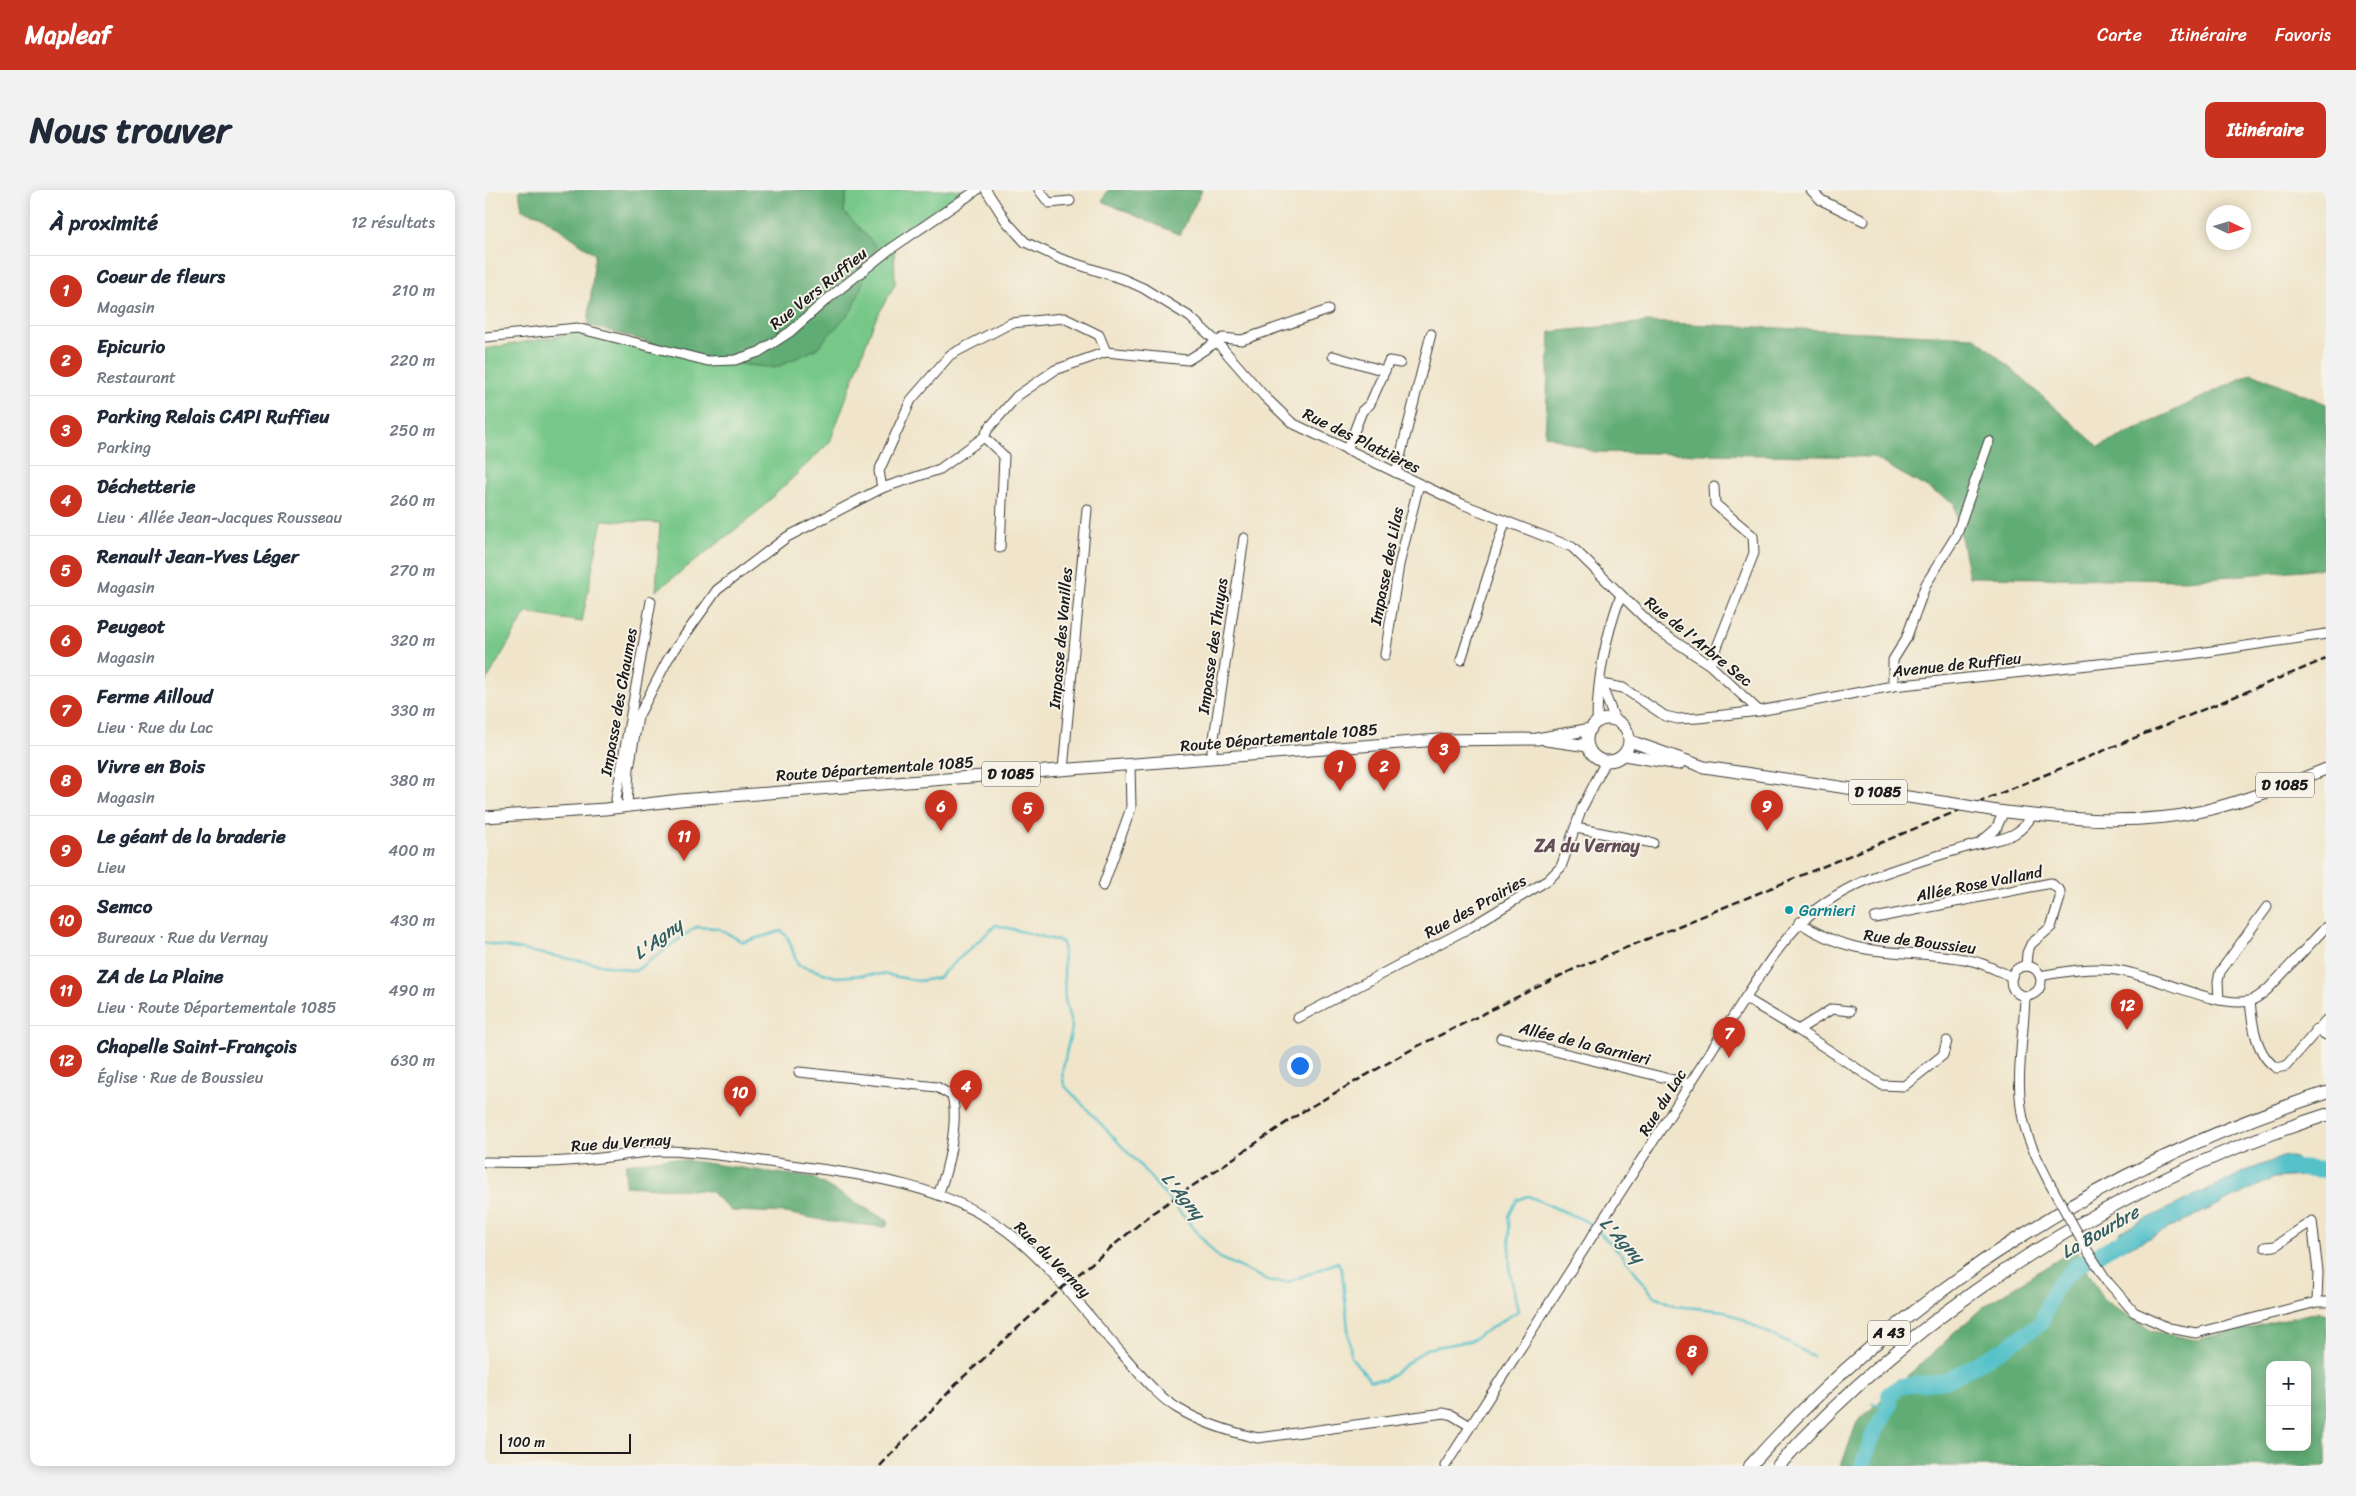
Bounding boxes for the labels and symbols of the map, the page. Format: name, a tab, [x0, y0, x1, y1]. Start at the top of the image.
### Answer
north arrow	[2206, 205, 2251, 250]
street label: Rue Vers Ruffieu	[763, 239, 874, 337]
street label: Rue des Plattières	[1298, 399, 1426, 482]
street label: Impasse des Lilas	[1361, 504, 1412, 629]
street label: Impasse des Vanilles	[1040, 565, 1081, 711]
street label: Impasse des Thuyas	[1188, 576, 1236, 717]
street label: Rue de l'Arbre Sec	[1638, 588, 1759, 694]
street label: Impasse des Chaumes	[591, 625, 646, 779]
street label: Avenue de Ruffieu	[1890, 643, 2023, 686]
street label: Route Départementale 1085	[1179, 714, 1379, 761]
pin: 3	[1428, 733, 1460, 774]
street label: Route Départementale 1085	[775, 747, 975, 790]
pin: 1	[1324, 750, 1356, 791]
pin: 2	[1368, 750, 1400, 791]
road number: D 1085	[982, 762, 1040, 786]
road number: D 1085	[2256, 772, 2314, 798]
road number: D 1085	[1849, 780, 1907, 804]
pin: 6	[925, 790, 957, 831]
pin: 9	[1751, 790, 1783, 831]
pin: 5	[1012, 792, 1044, 833]
pin: 11	[668, 820, 700, 861]
district label: ZA du Vernay	[1533, 830, 1640, 862]
street label: Allée Rose Valland	[1912, 857, 2046, 910]
street label: Rue des Prairies	[1419, 866, 1533, 947]
place label: Garnieri	[1799, 896, 1856, 925]
marker: Garnieri	[1783, 904, 1795, 916]
water label: L'Agny	[626, 908, 692, 968]
street label: Rue de Boussieu	[1862, 920, 1978, 963]
pin: 12	[2111, 989, 2143, 1030]
street label: Allée de la Garnieri	[1515, 1013, 1654, 1074]
pin: 7	[1713, 1017, 1745, 1058]
your location	[1287, 1053, 1313, 1079]
street label: Rue du Lac	[1630, 1063, 1695, 1142]
pin: 4	[950, 1070, 982, 1111]
pin: 10	[724, 1076, 756, 1117]
street label: Rue du Vernay	[570, 1125, 673, 1160]
water label: L'Agny	[1153, 1165, 1215, 1229]
water label: La Bourbre	[2055, 1196, 2147, 1267]
water label: L'Agny	[1592, 1209, 1654, 1273]
street label: Rue du Vernay	[1007, 1214, 1099, 1305]
road number: A 43	[1868, 1320, 1910, 1346]
pin: 8	[1676, 1335, 1708, 1376]
scale bar	[500, 1431, 631, 1454]

